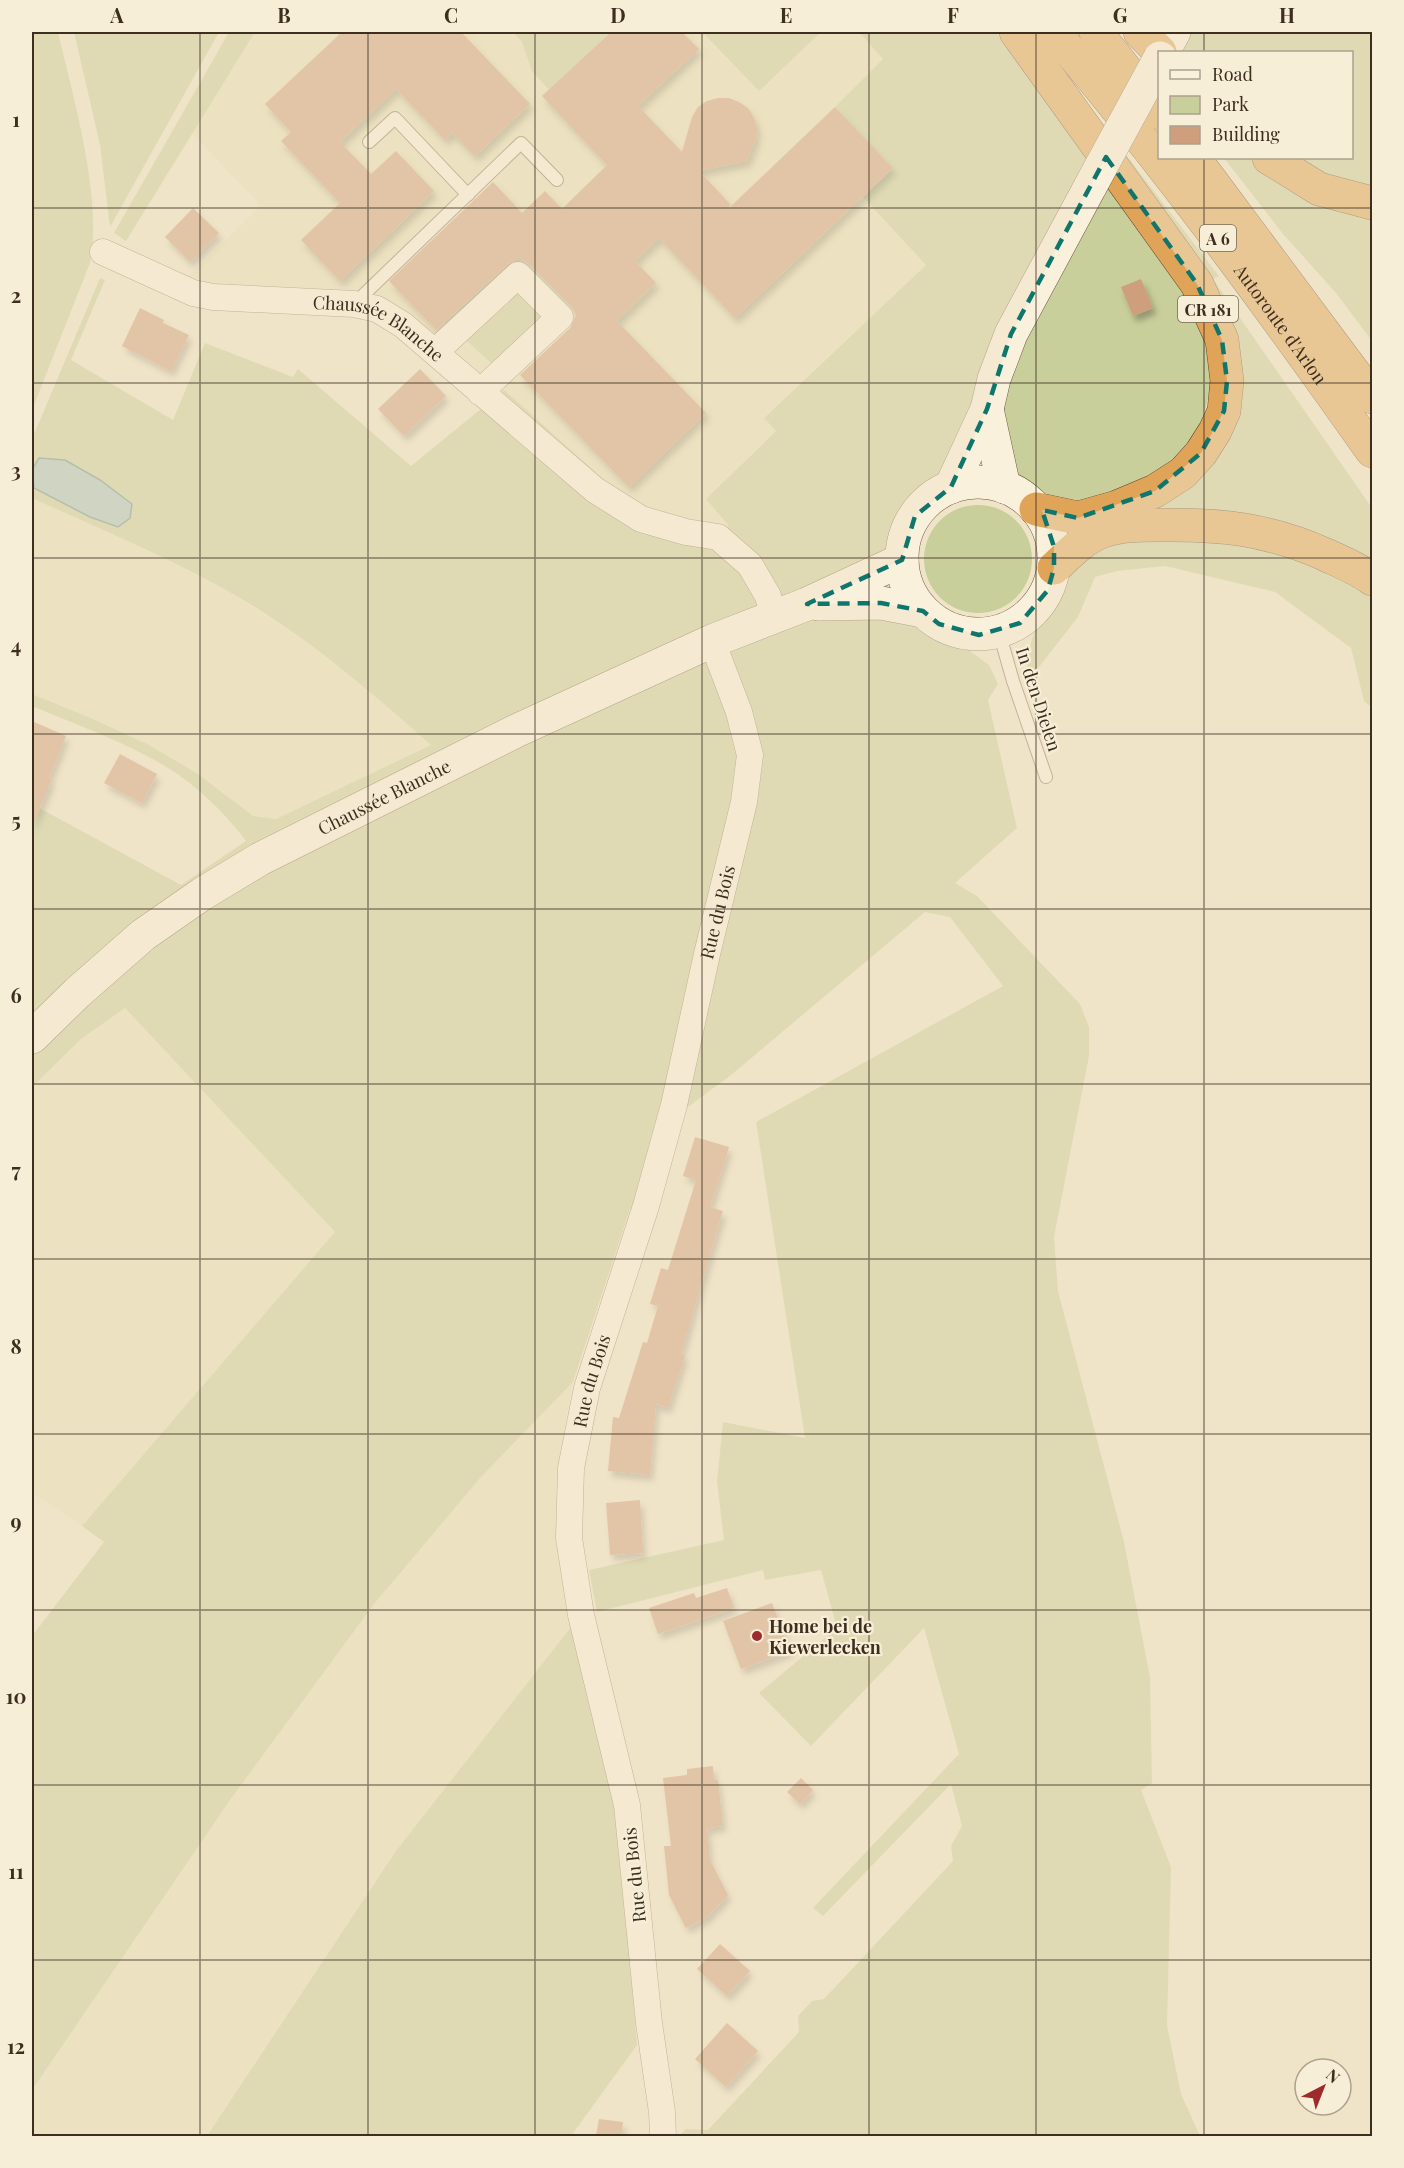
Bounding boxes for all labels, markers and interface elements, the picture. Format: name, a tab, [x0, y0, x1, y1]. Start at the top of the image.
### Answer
text: A	[109, 1, 124, 28]
text: B	[277, 1, 291, 28]
text: C	[444, 1, 458, 28]
text: D	[610, 1, 626, 28]
text: E	[780, 1, 792, 28]
text: F	[947, 1, 959, 28]
text: G	[1113, 1, 1128, 28]
text: H	[1279, 1, 1295, 28]
legend	[1158, 51, 1353, 159]
text: Road	[1212, 62, 1253, 86]
text: Park	[1212, 92, 1249, 116]
text: 1	[12, 105, 20, 132]
text: Building	[1212, 122, 1280, 146]
road number: A 6	[1200, 225, 1236, 251]
street label: Autoroute d'Arlon	[1228, 258, 1333, 389]
text: 2	[11, 281, 21, 308]
street label: Chaussée Blanche	[312, 290, 449, 367]
road number: CR 181	[1178, 296, 1238, 322]
text: 3	[11, 456, 21, 483]
text: 4	[11, 631, 21, 658]
street label: In den Dielen	[1011, 644, 1067, 754]
street label: Chaussée Blanche	[313, 754, 454, 840]
text: 5	[11, 806, 21, 833]
street label: Rue du Bois	[694, 863, 740, 961]
text: 6	[10, 981, 22, 1008]
text: 7	[11, 1156, 21, 1183]
street label: Rue du Bois	[567, 1331, 616, 1429]
text: 8	[10, 1332, 22, 1359]
text: 9	[10, 1507, 22, 1534]
place label: Home bei de Kiewerlecken	[769, 1614, 881, 1659]
marker: Home bei de Kiewerlecken	[750, 1629, 764, 1643]
text: 10	[6, 1682, 26, 1709]
street label: Rue du Bois	[617, 1826, 651, 1924]
text: 11	[8, 1857, 24, 1884]
text: 12	[7, 2032, 25, 2059]
north arrow	[1293, 2057, 1353, 2117]
text: N	[1322, 2064, 1345, 2087]

